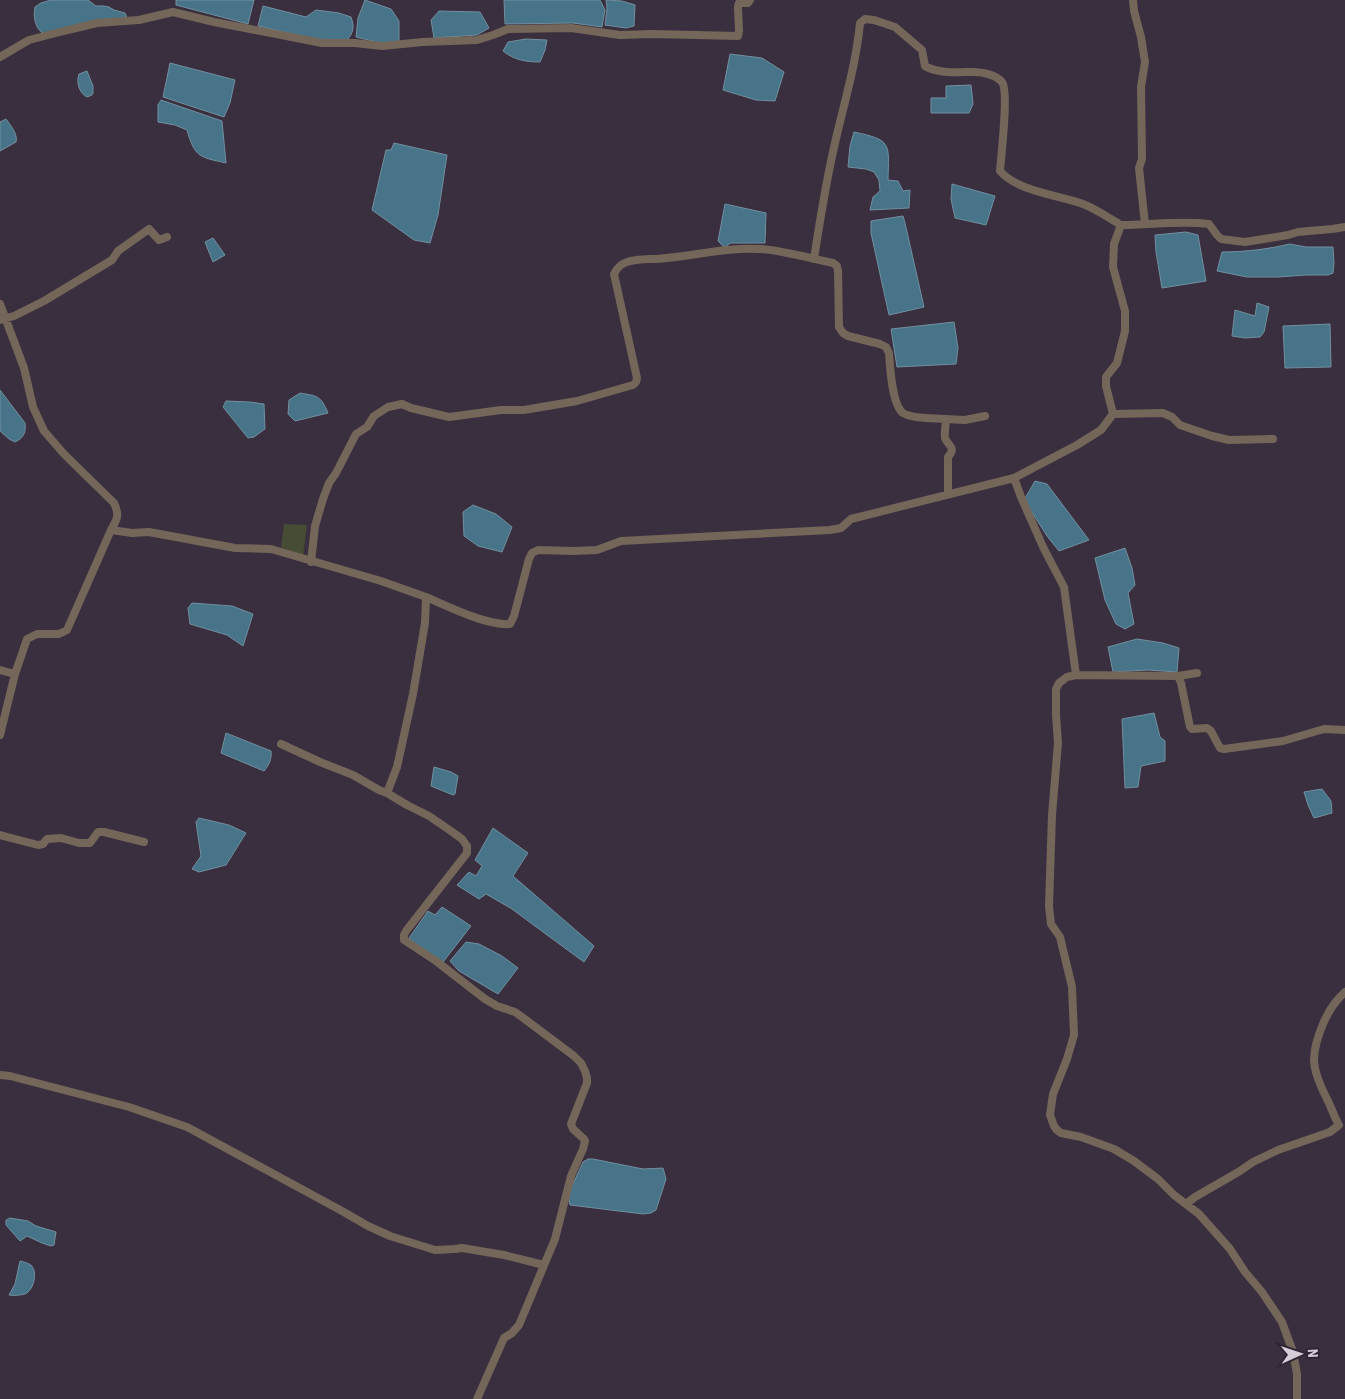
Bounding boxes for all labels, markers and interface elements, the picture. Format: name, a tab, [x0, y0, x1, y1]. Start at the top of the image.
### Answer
north arrow	[1275, 1329, 1325, 1379]
text: N	[1305, 1349, 1321, 1358]

